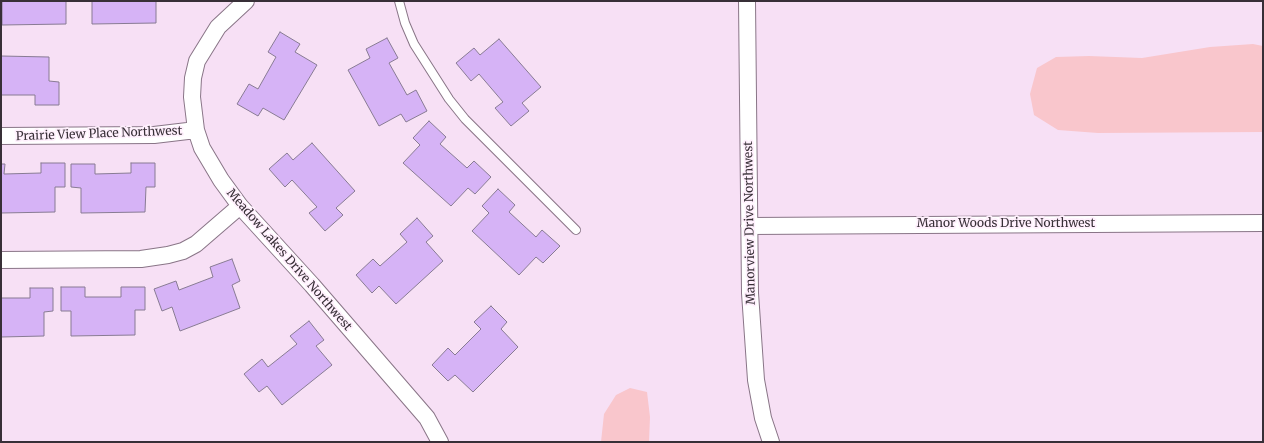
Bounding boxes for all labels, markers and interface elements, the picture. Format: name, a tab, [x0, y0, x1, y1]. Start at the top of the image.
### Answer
street label: Prairie View Place Northwest	[16, 124, 182, 144]
street label: Manorview Drive Northwest	[741, 141, 759, 305]
street label: Meadow Lakes Drive Northwest	[223, 186, 355, 334]
street label: Manor Woods Drive Northwest	[917, 217, 1095, 231]

